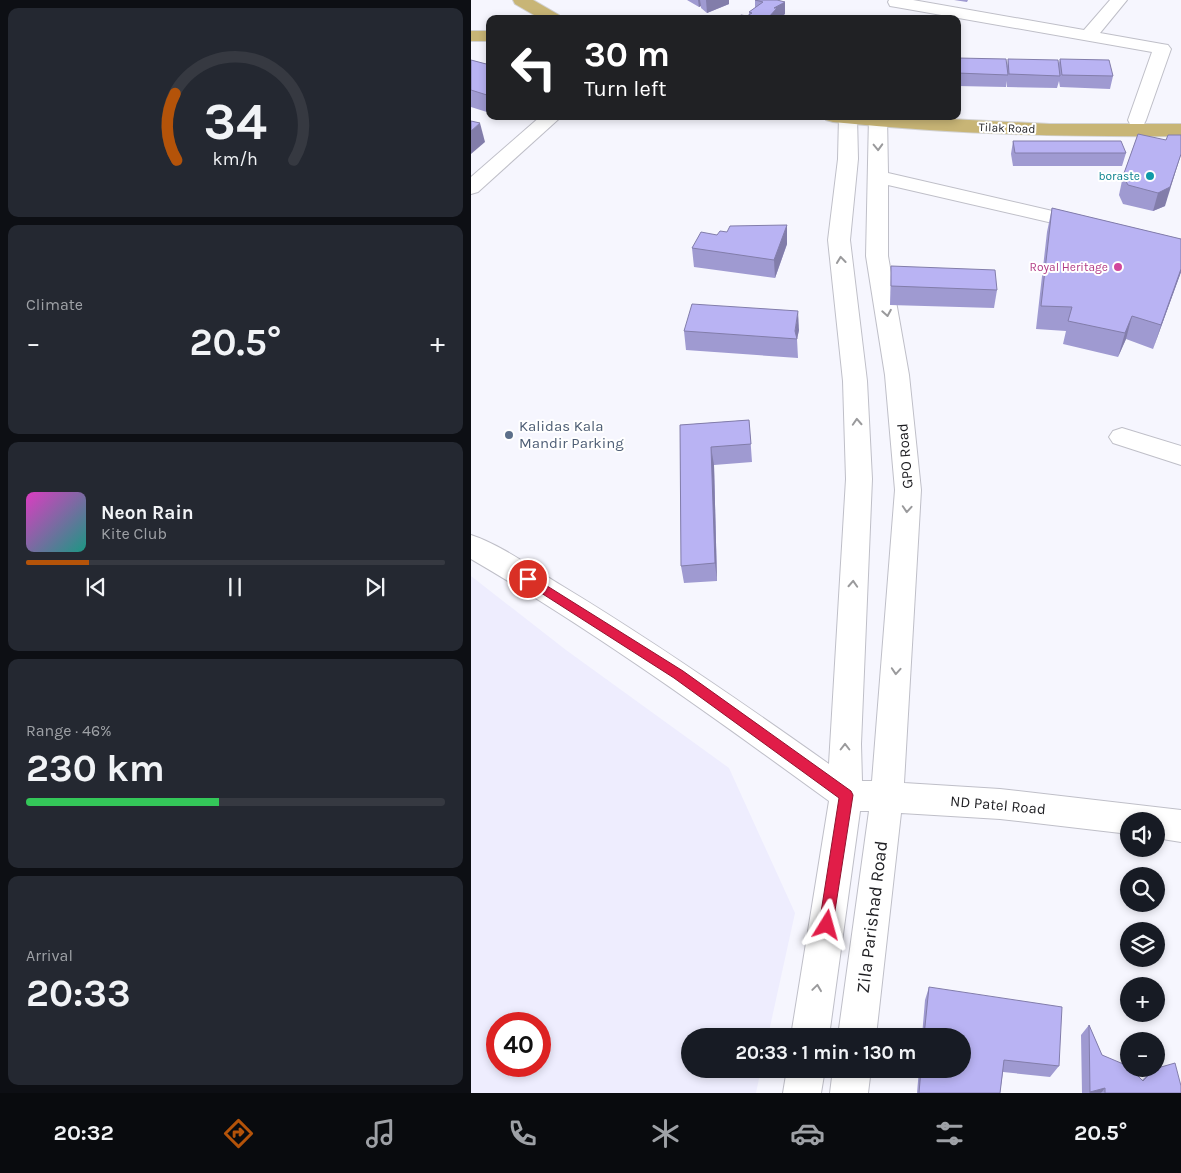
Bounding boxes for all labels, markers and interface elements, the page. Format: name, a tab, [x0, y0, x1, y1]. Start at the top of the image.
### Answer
text: 30 m	[584, 34, 670, 75]
icon: left	[501, 35, 566, 100]
text: Turn left	[584, 76, 667, 102]
text: 34	[204, 91, 267, 152]
street label: Tilak Road	[978, 120, 1036, 136]
one-way arrow	[872, 143, 883, 151]
text: km/h	[213, 149, 258, 170]
place label: boraste	[1098, 169, 1140, 183]
marker: boraste	[1144, 170, 1156, 182]
one-way arrow	[836, 256, 847, 264]
place label: Royal Heritage	[1030, 260, 1108, 274]
marker: Royal Heritage	[1112, 261, 1124, 273]
text: Climate	[26, 295, 83, 314]
one-way arrow	[881, 308, 891, 317]
text: 20.5°	[189, 320, 282, 365]
text: −	[26, 326, 41, 359]
text: +	[430, 326, 445, 359]
place label: Kalidas Kala Mandir Parking	[519, 417, 624, 452]
one-way arrow	[851, 418, 862, 426]
street label: GPO Road	[893, 422, 917, 490]
marker: Kalidas Kala Mandir Parking	[503, 429, 515, 441]
text: Neon Rain	[101, 502, 194, 524]
one-way arrow	[902, 505, 913, 513]
text: Kite Club	[101, 524, 167, 543]
pin	[507, 558, 549, 600]
icon: arrive	[514, 565, 542, 593]
icon: previous	[82, 573, 110, 601]
icon: pause	[221, 573, 249, 601]
icon: next	[361, 573, 389, 601]
one-way arrow	[848, 580, 859, 588]
one-way arrow	[890, 667, 901, 675]
text: Range · 46%	[26, 721, 112, 740]
one-way arrow	[840, 742, 850, 750]
text: 230 km	[26, 746, 165, 791]
street label: ND Patel Road	[949, 792, 1047, 818]
map controls	[1120, 812, 1165, 1077]
button: sound	[1120, 812, 1165, 857]
street label: Zila Parishad Road	[852, 839, 892, 995]
button: search	[1120, 867, 1165, 912]
position arrow	[800, 898, 852, 950]
button: layers	[1120, 922, 1165, 967]
text: Arrival	[26, 946, 73, 965]
text: 20:33	[26, 971, 131, 1016]
button: +	[1120, 977, 1165, 1022]
one-way arrow	[812, 984, 822, 992]
speed limit sign: 40	[486, 1012, 551, 1077]
button: −	[1120, 1032, 1165, 1077]
text: 20:33 · 1 min · 130 m	[736, 1042, 916, 1064]
icon: directions	[221, 1116, 256, 1151]
icon: music	[363, 1116, 398, 1151]
icon: phone	[505, 1116, 540, 1151]
icon: climate	[648, 1116, 683, 1151]
icon: car	[790, 1116, 825, 1151]
icon: filters	[932, 1116, 967, 1151]
text: 20:32	[54, 1120, 114, 1146]
text: 20.5°	[1074, 1120, 1127, 1146]

